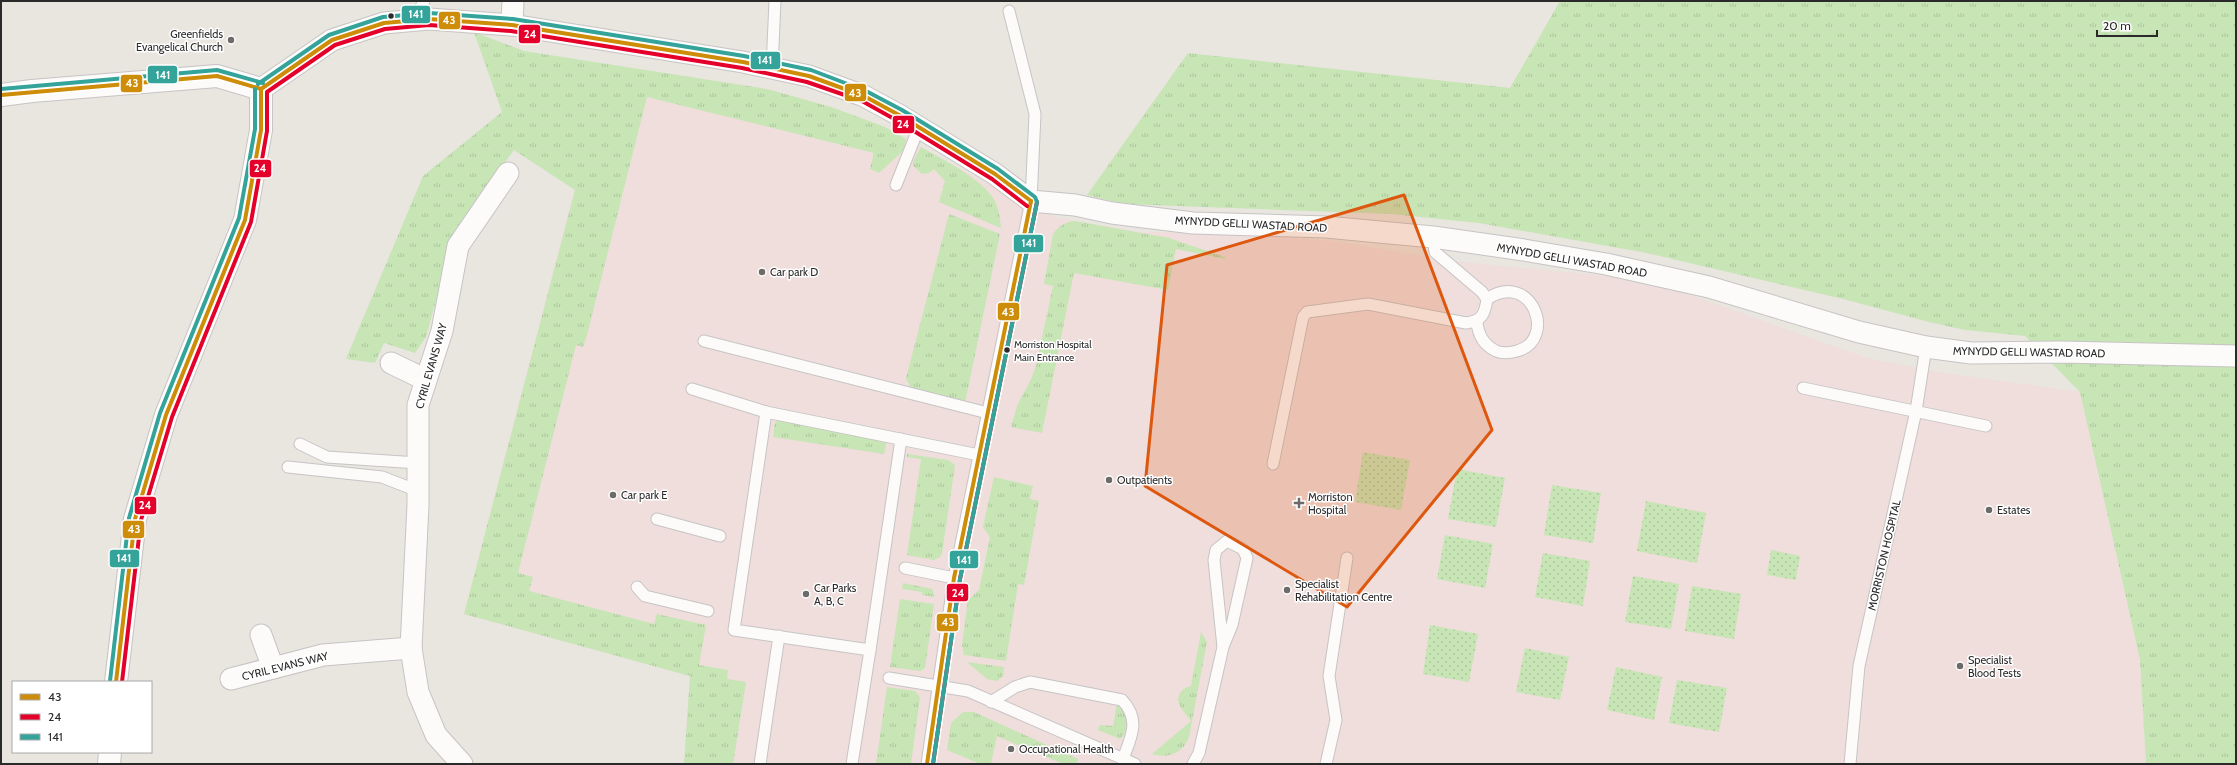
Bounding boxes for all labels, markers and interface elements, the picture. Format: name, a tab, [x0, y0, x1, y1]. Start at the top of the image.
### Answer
line badge: 141	[401, 5, 431, 24]
text: 141	[409, 7, 423, 21]
unlabelled marker	[386, 11, 396, 21]
line badge: 43	[438, 11, 461, 30]
scale bar	[2097, 12, 2157, 38]
text: 43	[443, 13, 455, 27]
text: 20 m	[2103, 18, 2131, 33]
line badge: 24	[518, 24, 541, 44]
place label: Greenfields Evangelical Church	[136, 27, 223, 54]
text: 24	[524, 27, 536, 41]
marker: Greenfields Evangelical Church	[226, 35, 236, 45]
line badge: 141	[750, 51, 781, 70]
text: 141	[758, 53, 772, 67]
line badge: 141	[147, 65, 178, 84]
text: 141	[156, 68, 170, 82]
line badge: 43	[120, 74, 143, 93]
text: 43	[126, 76, 138, 90]
line badge: 43	[844, 83, 867, 102]
text: 43	[849, 86, 861, 100]
line badge: 24	[892, 115, 915, 134]
text: 24	[897, 117, 909, 131]
line badge: 24	[249, 159, 272, 178]
text: 24	[254, 161, 266, 175]
street label: MYNYDD GELLI WASTAD ROAD	[1174, 213, 1328, 235]
line badge: 141	[1013, 234, 1044, 253]
text: 141	[1022, 236, 1036, 250]
street label: MYNYDD GELLI WASTAD ROAD	[1496, 240, 1648, 280]
place label: Car park D	[770, 265, 818, 279]
marker: Car park D	[757, 267, 767, 277]
line badge: 43	[997, 302, 1020, 321]
text: 43	[1002, 305, 1014, 319]
street label: CYRIL EVANS WAY	[412, 321, 450, 410]
place label: Morriston Hospital Main Entrance	[1014, 338, 1092, 364]
street label: MYNYDD GELLI WASTAD ROAD	[1953, 344, 2105, 360]
marker: Morriston Hospital Main Entrance	[1002, 345, 1012, 355]
place label: Outpatients	[1117, 473, 1173, 487]
marker: Outpatients	[1104, 475, 1114, 485]
place label: Car park E	[621, 488, 667, 502]
marker: Car park E	[608, 490, 618, 500]
place label: Morriston Hospital	[1308, 490, 1353, 517]
line badge: 24	[134, 496, 157, 515]
marker: Morriston Hospital	[1293, 497, 1305, 509]
text: 24	[139, 498, 151, 512]
street label: MORRISTON HOSPITAL	[1864, 498, 1904, 612]
place label: Estates	[1997, 503, 2031, 517]
marker: Estates	[1984, 505, 1994, 515]
line badge: 43	[122, 520, 145, 539]
text: 43	[128, 522, 140, 536]
line badge: 141	[109, 549, 140, 568]
line badge: 141	[949, 550, 979, 569]
text: 141	[117, 551, 131, 565]
text: 141	[957, 553, 971, 567]
place label: Specialist Rehabilitation Centre	[1295, 577, 1393, 604]
place label: Car Parks A, B, C	[814, 581, 857, 608]
line badge: 24	[946, 583, 969, 602]
marker: Specialist Rehabilitation Centre	[1282, 585, 1292, 595]
text: 24	[952, 586, 964, 600]
marker: Car Parks A, B, C	[801, 589, 811, 599]
line badge: 43	[936, 613, 959, 632]
text: 43	[942, 615, 954, 629]
street label: CYRIL EVANS WAY	[240, 648, 330, 683]
place label: Specialist Blood Tests	[1968, 653, 2022, 680]
marker: Specialist Blood Tests	[1955, 661, 1965, 671]
legend	[12, 681, 152, 753]
text: 43	[48, 689, 61, 704]
text: 24	[48, 709, 61, 724]
text: 141	[48, 729, 63, 744]
place label: Occupational Health	[1019, 742, 1114, 756]
marker: Occupational Health	[1006, 744, 1016, 754]

